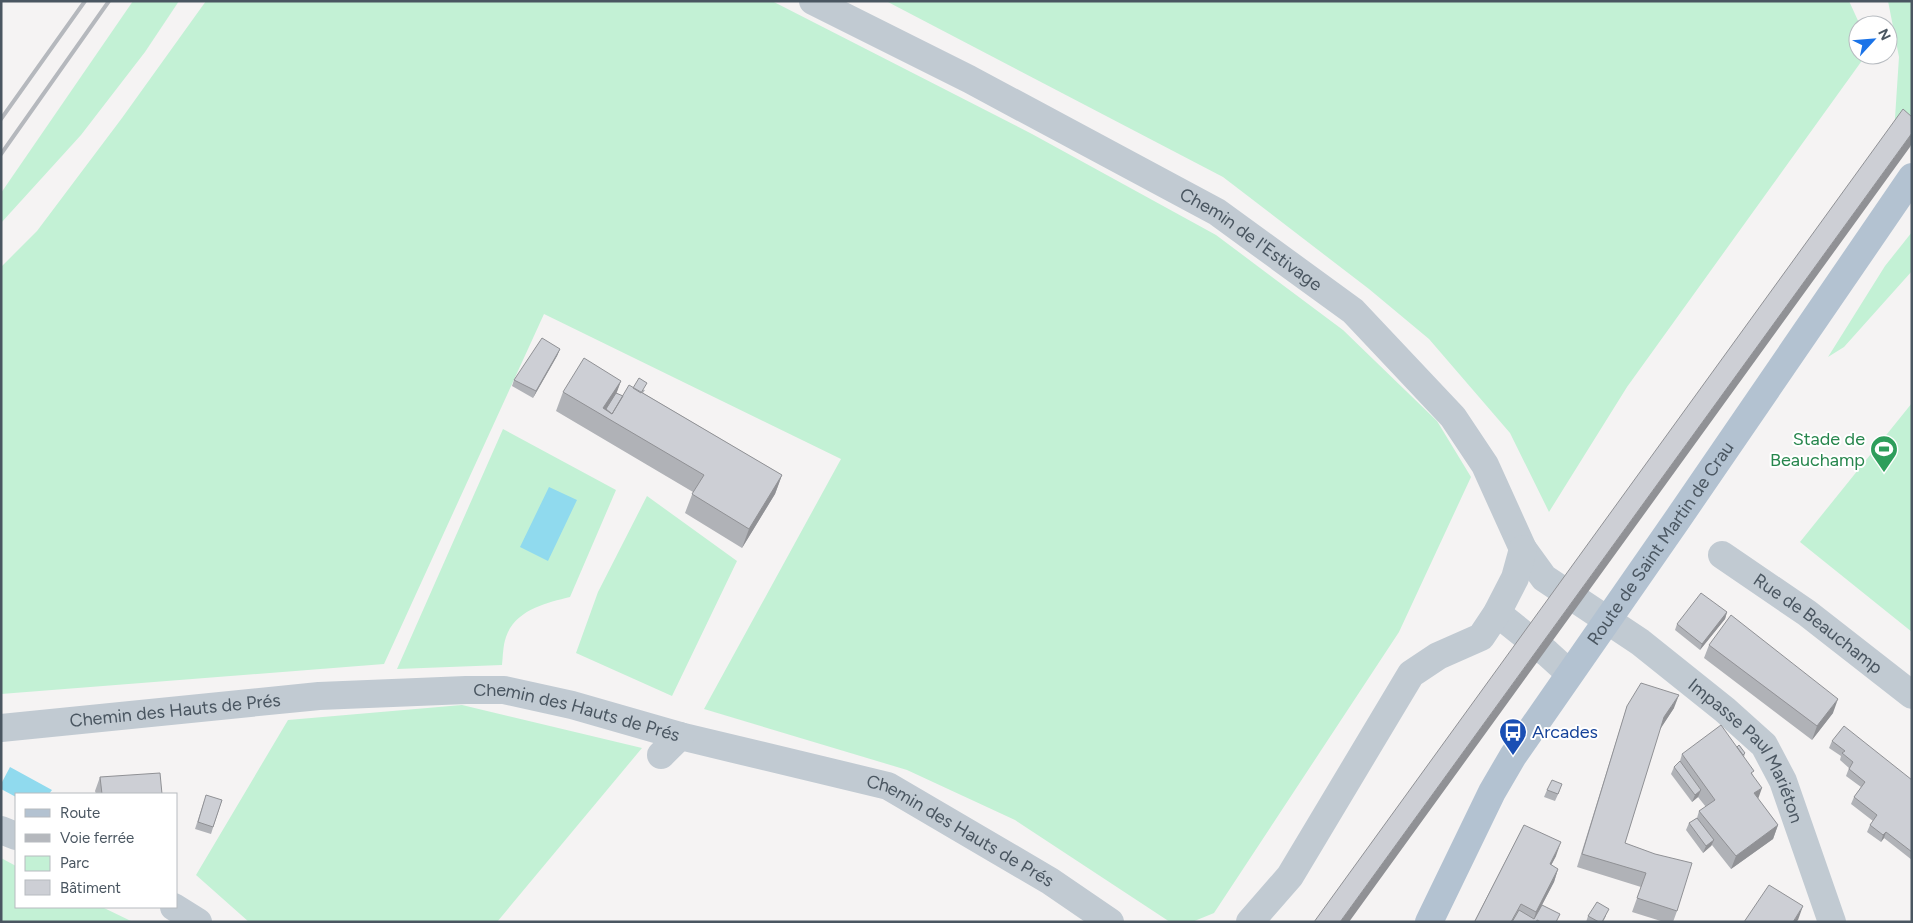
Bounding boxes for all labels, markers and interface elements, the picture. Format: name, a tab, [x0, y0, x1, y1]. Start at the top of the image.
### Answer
north arrow	[1848, 15, 1898, 65]
text: N	[1874, 26, 1894, 43]
street label: Chemin de l'Estivage	[1176, 183, 1326, 296]
place label: Stade de Beauchamp	[1770, 428, 1865, 471]
sports icon: Stade de Beauchamp	[1869, 434, 1899, 473]
street label: Route de Saint Martin de Crau	[1582, 437, 1739, 649]
street label: Rue de Beauchamp	[1749, 569, 1887, 679]
street label: Impasse Paul Mariéton	[1684, 674, 1808, 826]
street label: Chemin des Hauts de Prés	[473, 679, 682, 746]
street label: Chemin des Hauts de Prés	[69, 689, 282, 732]
bus stop icon: Arcades	[1498, 717, 1528, 756]
place label: Arcades	[1532, 721, 1598, 743]
street label: Chemin des Hauts de Prés	[864, 770, 1058, 892]
legend	[15, 793, 178, 908]
text: Route	[60, 804, 100, 822]
text: Voie ferrée	[60, 829, 134, 847]
text: Parc	[60, 854, 89, 872]
text: Bâtiment	[60, 879, 121, 897]

